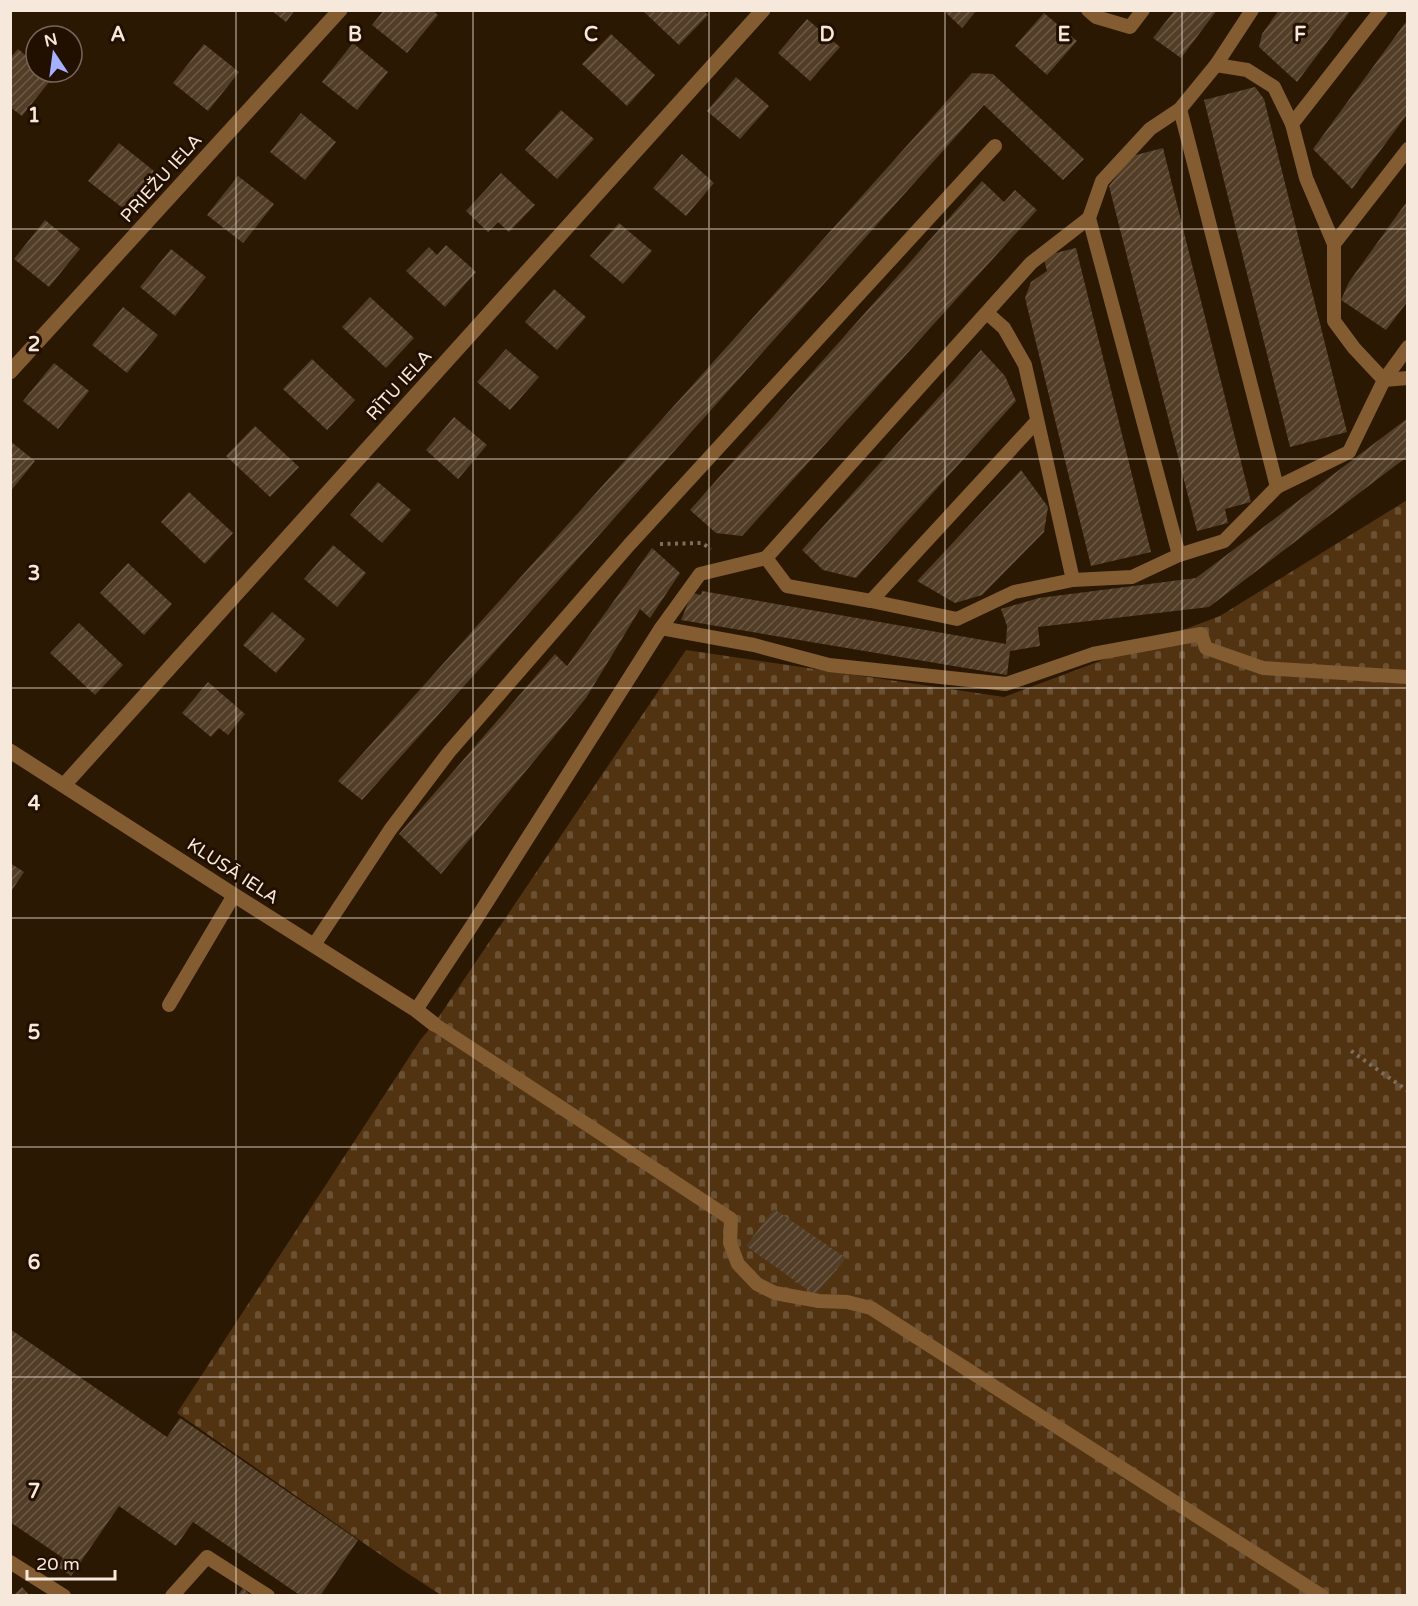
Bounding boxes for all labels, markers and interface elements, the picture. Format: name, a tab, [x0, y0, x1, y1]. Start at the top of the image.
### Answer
text: A	[111, 23, 126, 47]
text: B	[348, 23, 362, 47]
text: C	[584, 23, 598, 47]
text: D	[819, 23, 835, 47]
text: E	[1058, 23, 1071, 47]
text: F	[1294, 23, 1306, 47]
north arrow	[24, 24, 84, 84]
text: N	[42, 29, 59, 52]
text: 1	[28, 104, 40, 128]
street label: PRIEŽU IELA	[116, 129, 206, 227]
text: 2	[28, 333, 40, 357]
street label: RĪTU IELA	[362, 345, 436, 425]
text: 3	[28, 562, 40, 586]
text: 4	[28, 792, 41, 816]
street label: KLUSĀ IELA	[183, 833, 283, 909]
text: 5	[28, 1021, 40, 1045]
text: 6	[28, 1251, 40, 1275]
text: 7	[28, 1480, 40, 1504]
scale bar	[27, 1543, 116, 1581]
text: 20 m	[36, 1553, 80, 1575]

